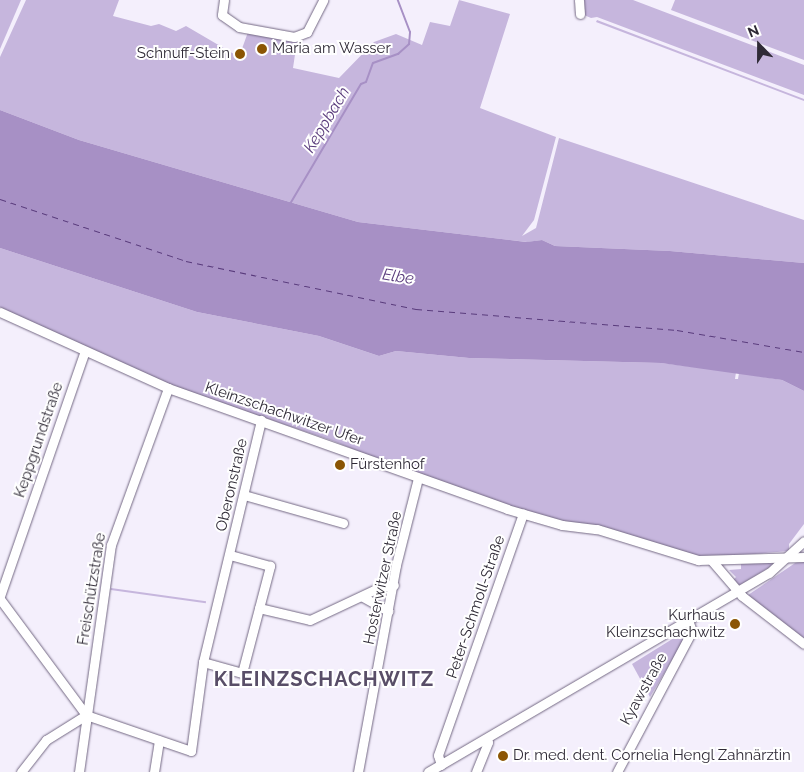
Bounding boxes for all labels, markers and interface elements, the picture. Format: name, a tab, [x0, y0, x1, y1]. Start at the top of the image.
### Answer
north arrow	[734, 20, 784, 70]
text: N	[745, 22, 761, 41]
place label: Maria am Wasser	[272, 40, 391, 58]
marker: Maria am Wasser	[256, 43, 268, 55]
place label: Schnuff-Stein	[137, 45, 230, 63]
marker: Schnuff-Stein	[234, 48, 246, 60]
water label: Keppbach	[300, 84, 354, 156]
water label: Elbe	[381, 265, 415, 289]
street label: Kleinzschachwitzer Ufer	[202, 378, 366, 450]
street label: Keppgrundstraße	[11, 380, 67, 500]
street label: Oberonstraße	[213, 437, 251, 533]
place label: Fürstenhof	[350, 456, 425, 474]
marker: Fürstenhof	[334, 459, 346, 471]
street label: Hosterwitzer Straße	[360, 510, 406, 646]
street label: Freischützstraße	[74, 531, 110, 647]
street label: Peter-Schmoll-Straße	[443, 533, 509, 681]
place label: Kurhaus Kleinzschachwitz	[606, 606, 725, 641]
marker: Kurhaus Kleinzschachwitz	[729, 618, 741, 630]
street label: Kyawstraße	[617, 650, 671, 728]
district label: KLEINZSCHACHWITZ	[212, 667, 436, 691]
place label: Dr. med. dent. Cornelia Hengl Zahnärztin	[513, 747, 791, 765]
marker: Dr. med. dent. Cornelia Hengl Zahnärztin	[497, 750, 509, 762]

